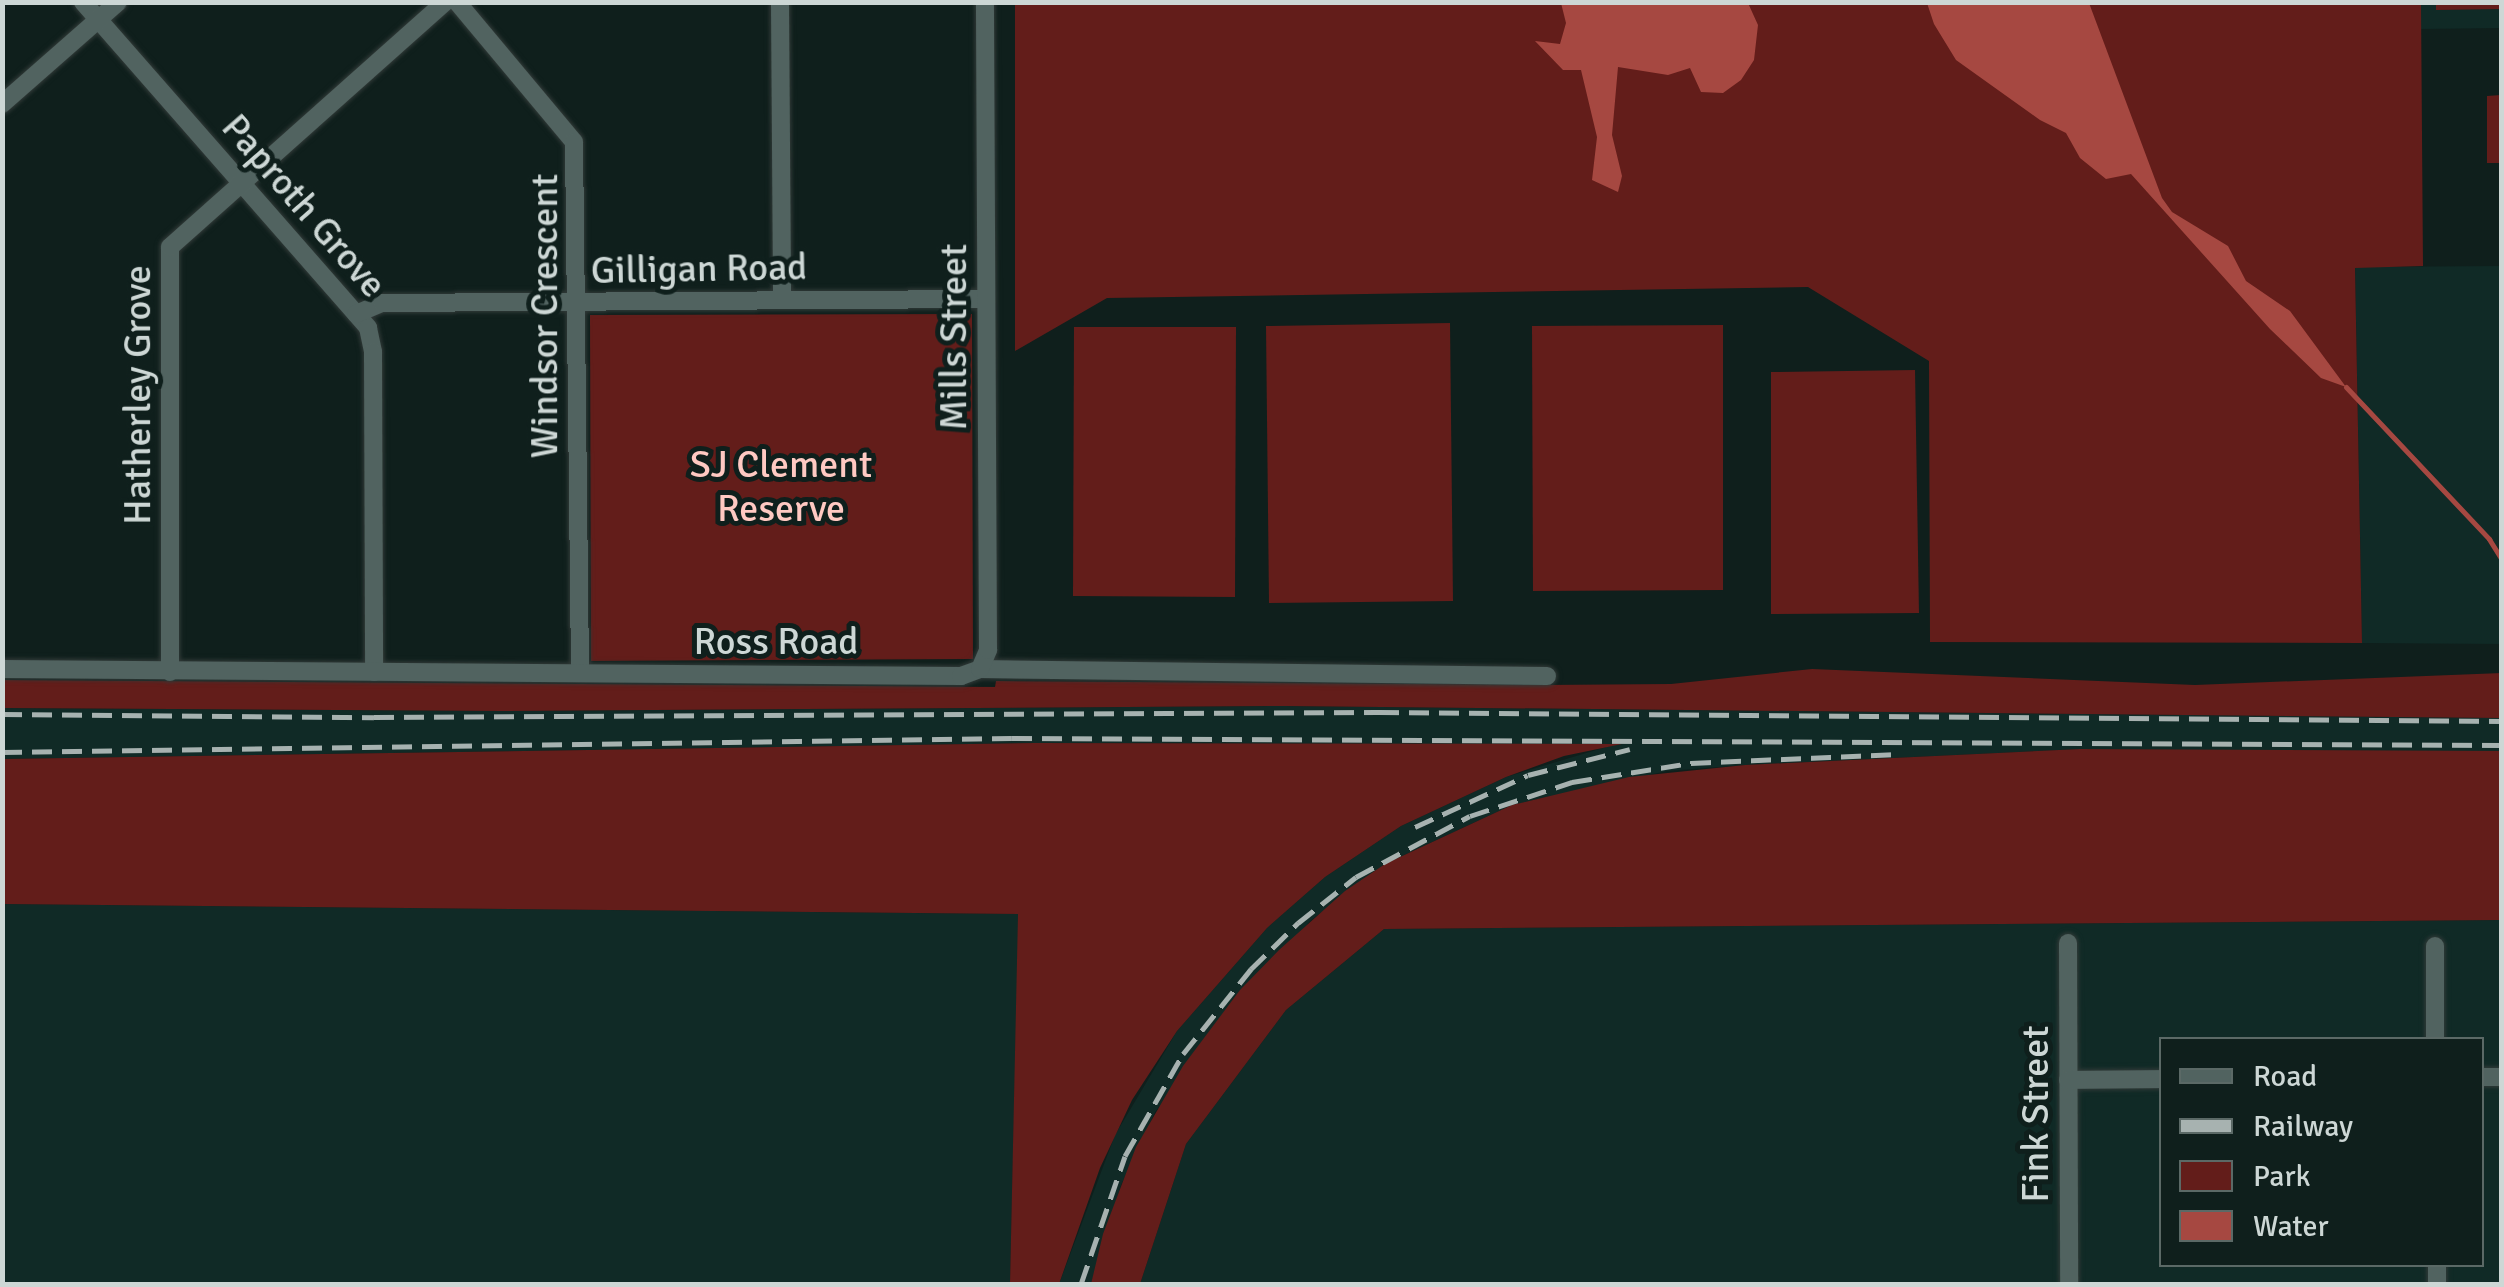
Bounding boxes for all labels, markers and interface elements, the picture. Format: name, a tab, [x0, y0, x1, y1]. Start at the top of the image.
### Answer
street label: Paproth Grove	[212, 105, 396, 307]
street label: Windsor Crescent	[522, 174, 568, 458]
street label: Gilligan Road	[590, 244, 808, 294]
street label: Mills Street	[931, 244, 977, 430]
street label: Hatherley Grove	[115, 265, 161, 525]
park label: SJ Clement Reserve	[690, 442, 872, 532]
street label: Ross Road	[693, 619, 859, 665]
street label: Fink Street	[2013, 1025, 2059, 1203]
legend	[2159, 1037, 2484, 1267]
text: Road	[2253, 1058, 2317, 1095]
text: Railway	[2253, 1108, 2353, 1145]
text: Park	[2253, 1158, 2311, 1195]
text: Water	[2253, 1208, 2329, 1245]

